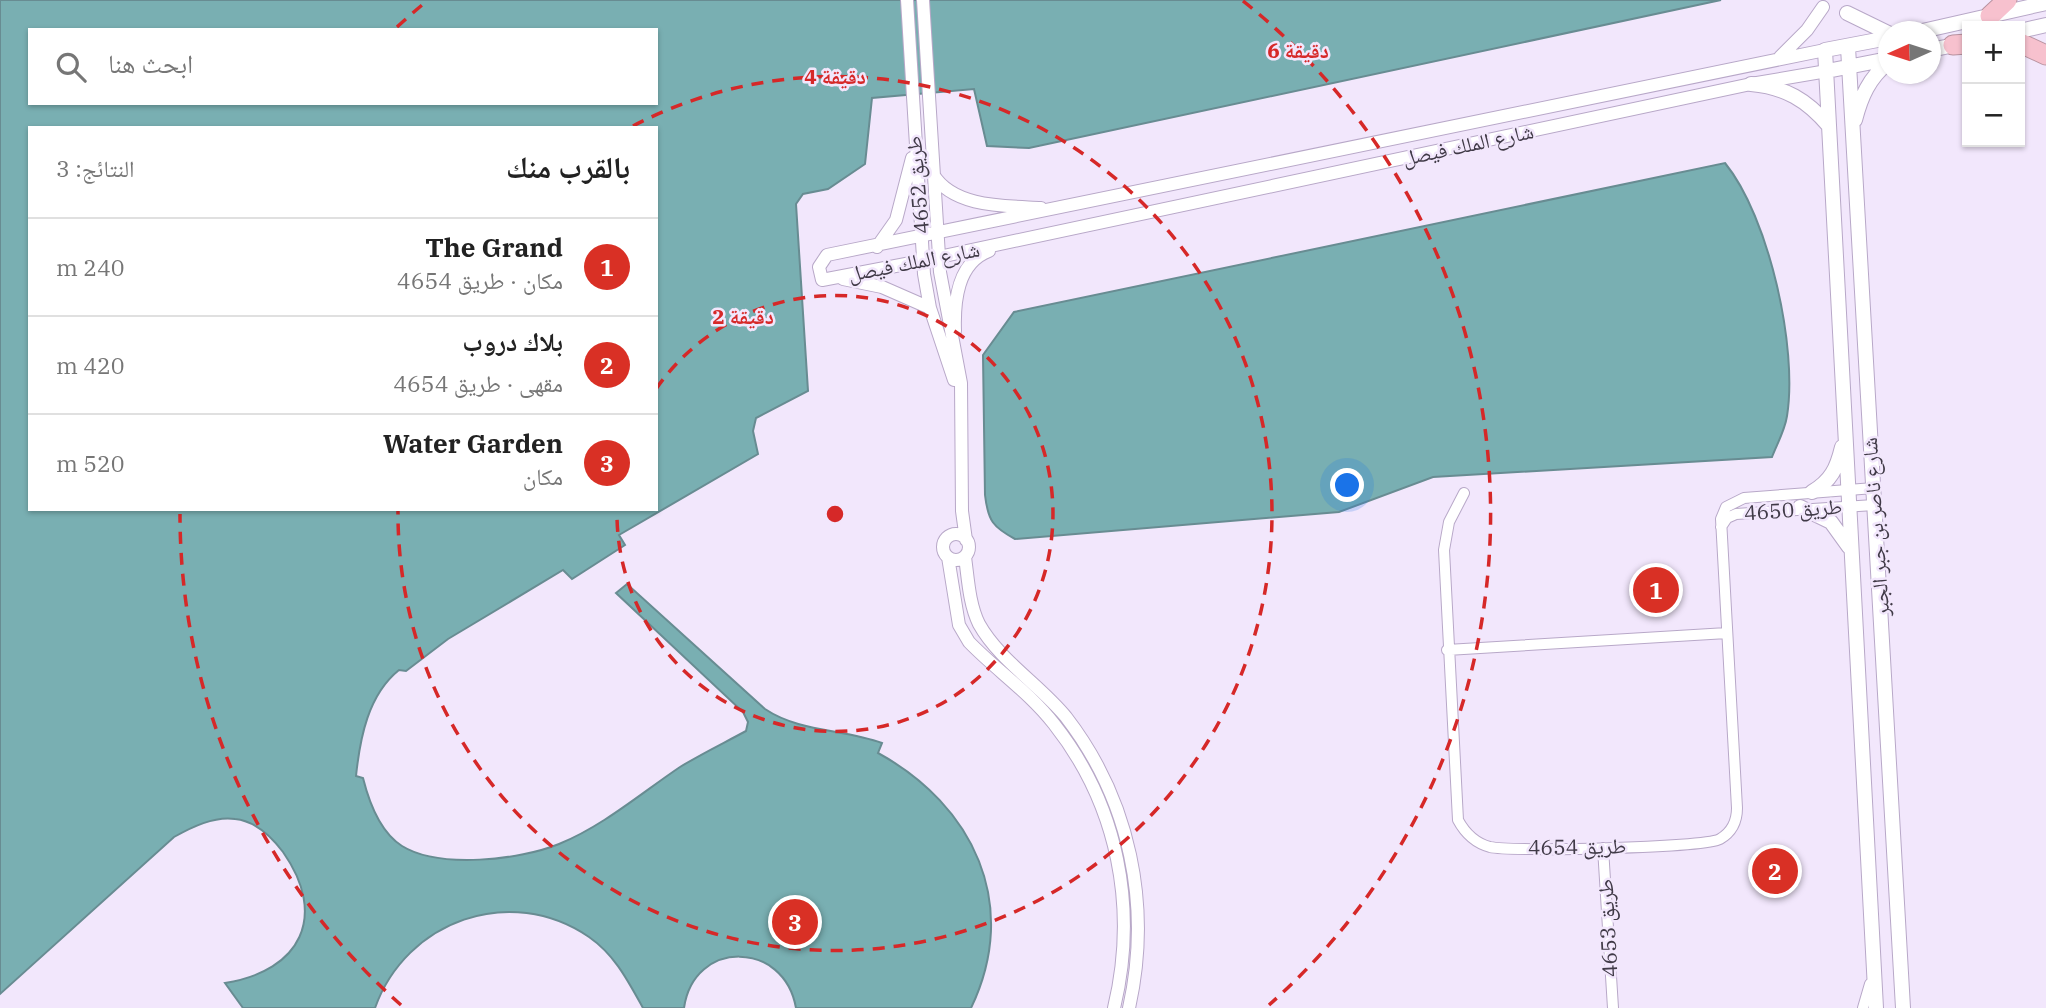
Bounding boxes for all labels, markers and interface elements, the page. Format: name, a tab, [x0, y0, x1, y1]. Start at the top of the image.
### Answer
north arrow	[1878, 21, 1941, 84]
map controls	[1962, 21, 2025, 147]
button: +	[1962, 21, 2025, 84]
search box	[28, 28, 658, 105]
text: 6 دقيقة	[1267, 36, 1329, 64]
text: ابحث هنا	[108, 46, 193, 80]
icon: search	[52, 48, 90, 86]
text: 4 دقيقة	[804, 62, 866, 90]
button: −	[1962, 84, 2025, 147]
street label: شارع الملك فيصل	[1400, 116, 1536, 172]
street label: طريق 4652	[899, 135, 935, 235]
text: بالقرب منك	[506, 147, 630, 186]
text: النتائج: 3	[56, 153, 135, 183]
text: The Grand	[425, 230, 563, 264]
street label: شارع الملك فيصل	[846, 235, 982, 288]
text: 240 m	[56, 252, 125, 282]
text: 1	[600, 252, 614, 282]
text: مكان · طريق 4654	[397, 265, 563, 295]
text: 2 دقيقة	[712, 302, 774, 330]
text: بلاك دروب	[462, 324, 563, 358]
text: 420 m	[56, 350, 125, 380]
text: 2	[600, 350, 614, 380]
text: مقهى · طريق 4654	[393, 368, 563, 398]
text: Water Garden	[383, 426, 563, 460]
street label: شارع ناصر بن جبر الجبر	[1855, 437, 1895, 619]
text: 520 m	[56, 448, 125, 478]
text: 3	[600, 448, 614, 478]
text: مكان	[523, 461, 563, 491]
your location	[1330, 468, 1364, 502]
street label: طريق 4650	[1743, 492, 1843, 526]
centre of rings	[823, 502, 847, 526]
pin: 1	[1633, 564, 1679, 616]
street label: طريق 4654	[1528, 831, 1626, 861]
pin: 2	[1752, 845, 1798, 897]
street label: طريق 4653	[1590, 878, 1624, 978]
pin: 3	[772, 896, 818, 948]

